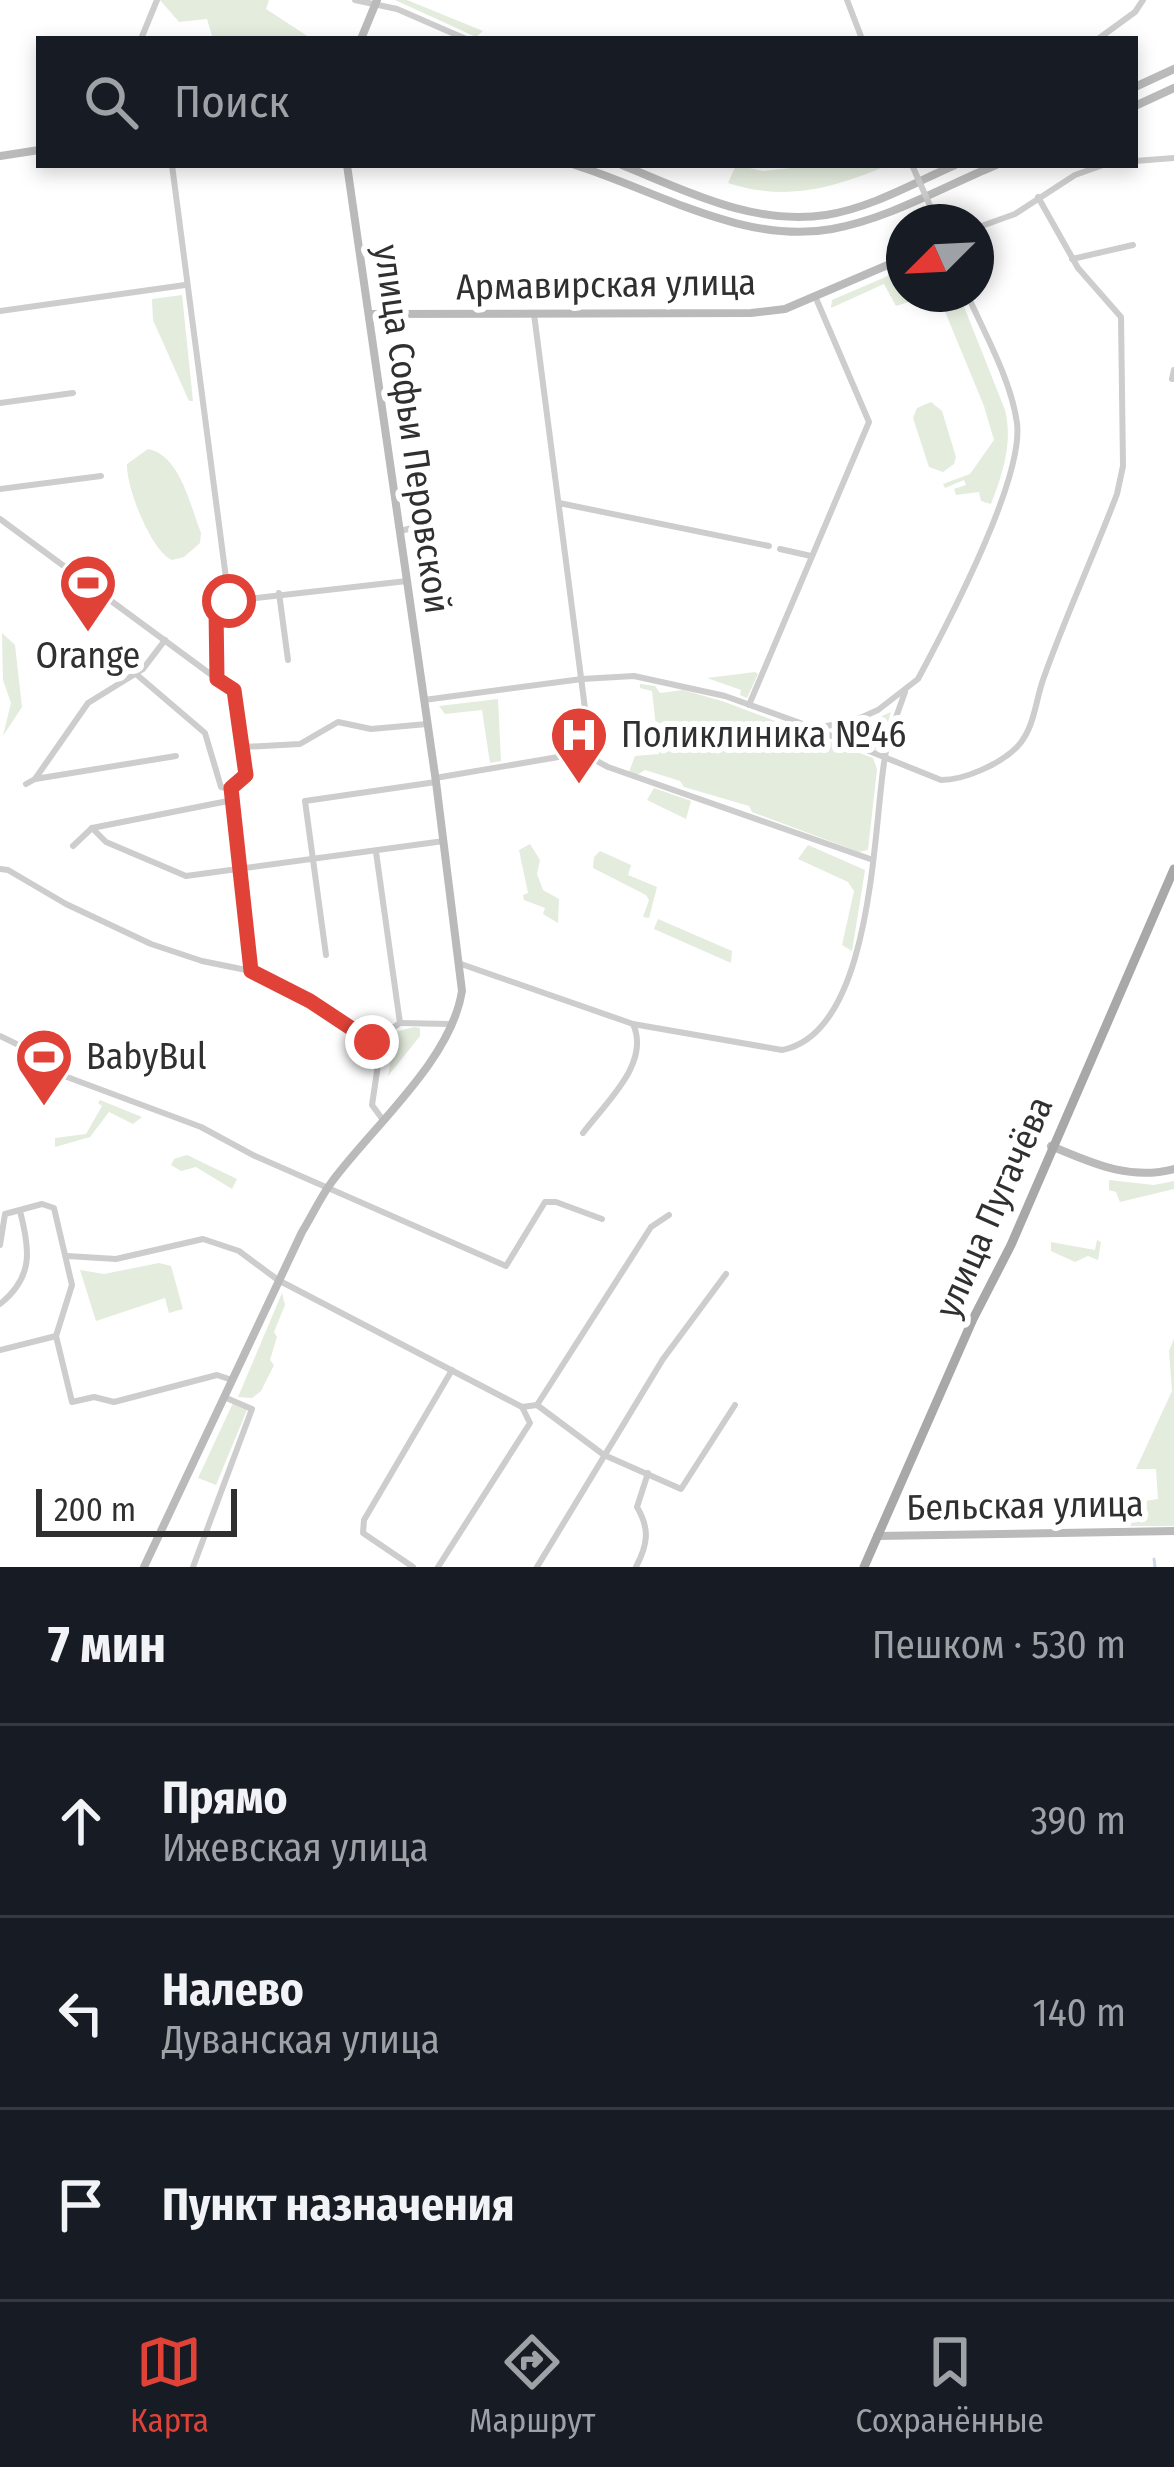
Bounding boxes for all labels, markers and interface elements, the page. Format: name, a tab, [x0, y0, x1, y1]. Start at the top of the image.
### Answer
search box	[36, 36, 1138, 168]
icon: search	[78, 69, 144, 135]
text: Поиск	[174, 75, 289, 129]
north arrow	[886, 204, 994, 312]
street label: улица Софьи Перовской	[364, 242, 460, 616]
street label: Армавирская улица	[456, 260, 756, 310]
sports icon: Orange	[57, 552, 119, 634]
route start	[202, 574, 256, 628]
place label: Orange	[36, 634, 140, 678]
hospital icon: Поликлиника №46	[548, 704, 610, 786]
place label: Поликлиника №46	[621, 713, 906, 757]
route end	[345, 1015, 399, 1069]
sports icon: BabyBul	[13, 1026, 75, 1108]
place label: BabyBul	[86, 1035, 206, 1079]
street label: улица Пугачёва	[926, 1090, 1062, 1324]
street label: Бельская улица	[906, 1482, 1144, 1530]
scale bar	[36, 1483, 237, 1536]
text: 200 m	[54, 1490, 136, 1530]
text: 7 мин	[48, 1614, 166, 1676]
text: Пешком · 530 m	[872, 1622, 1126, 1668]
text: Прямо	[162, 1771, 287, 1825]
icon: ahead	[48, 1788, 114, 1854]
text: 390 m	[1030, 1798, 1126, 1844]
text: Ижевская улица	[162, 1825, 429, 1871]
text: Налево	[162, 1963, 304, 2017]
icon: left	[48, 1980, 114, 2046]
text: 140 m	[1032, 1990, 1126, 2036]
text: Дуванская улица	[162, 2017, 440, 2063]
icon: arrive	[48, 2172, 114, 2238]
text: Пункт назначения	[162, 2178, 515, 2232]
tab: Карта	[130, 2329, 209, 2441]
tab: Маршрут	[469, 2329, 595, 2441]
tab: Сохранённые	[856, 2329, 1044, 2441]

